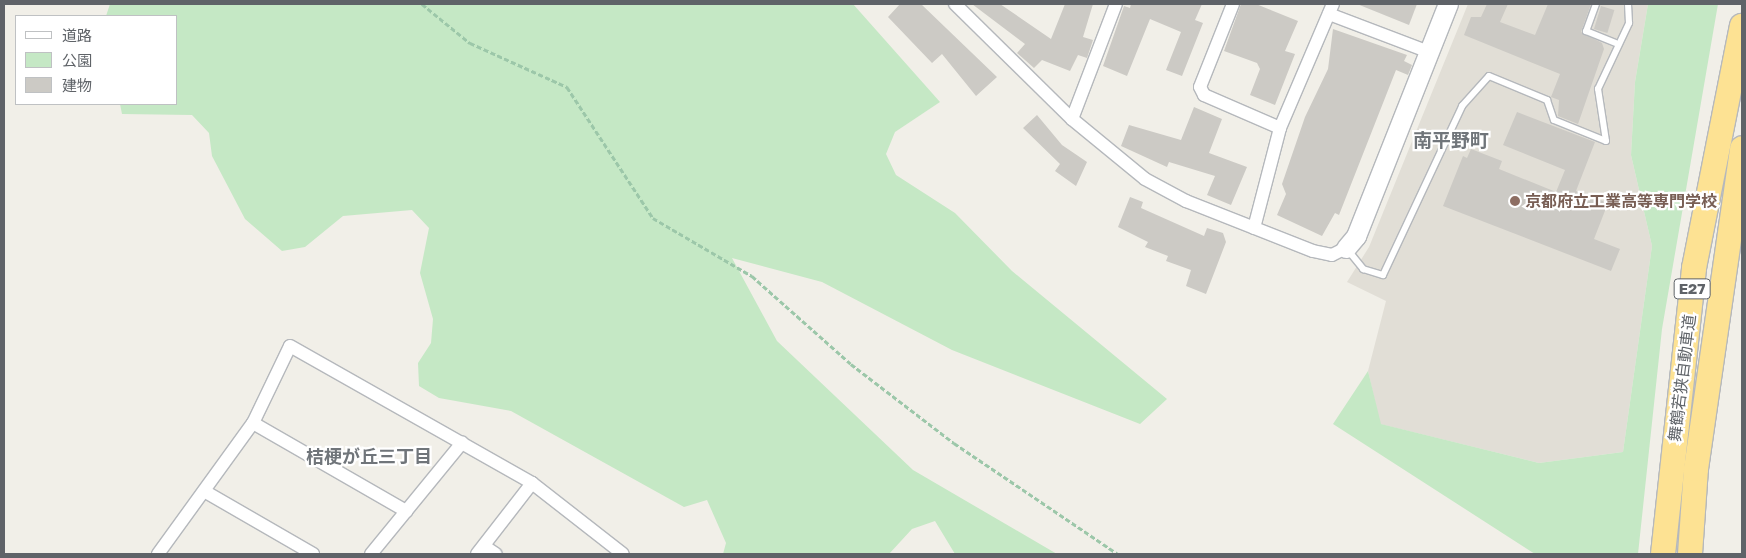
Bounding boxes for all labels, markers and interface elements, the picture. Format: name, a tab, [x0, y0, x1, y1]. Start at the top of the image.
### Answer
legend	[15, 15, 178, 105]
text: 道路	[62, 26, 92, 44]
text: 公園	[62, 51, 92, 69]
text: 建物	[62, 76, 92, 94]
district label: 南平野町	[1413, 129, 1489, 151]
place label: 京都府立工業高等専門学校	[1525, 191, 1717, 211]
marker: 京都府立工業高等専門学校	[1509, 195, 1521, 207]
road number: E27	[1673, 276, 1711, 302]
street label: 舞鶴若狭自動車道	[1665, 313, 1699, 443]
district label: 桔梗が丘三丁目	[306, 445, 432, 467]

